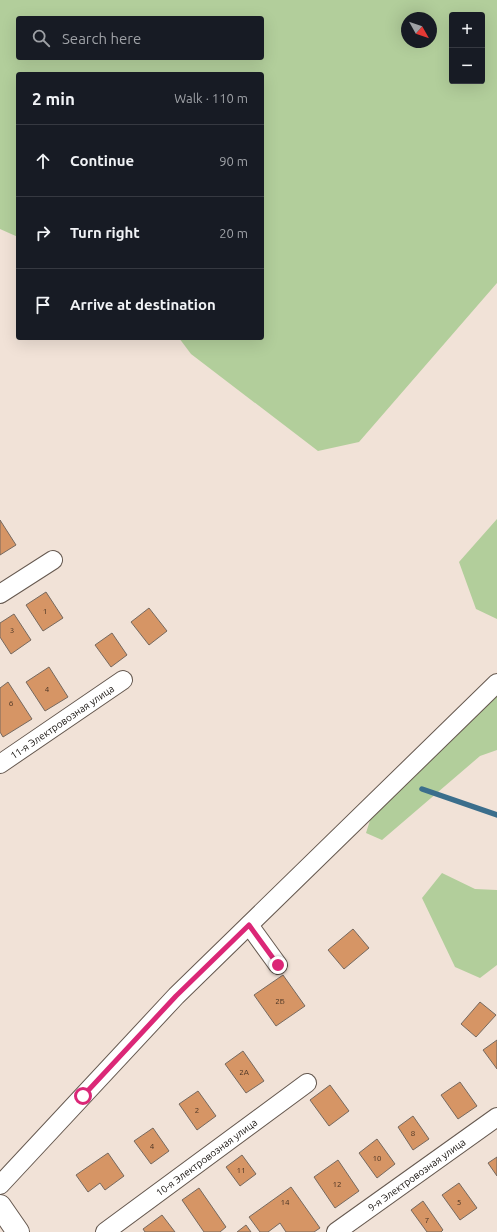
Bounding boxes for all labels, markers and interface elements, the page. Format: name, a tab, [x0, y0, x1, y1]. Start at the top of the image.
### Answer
north arrow	[401, 12, 437, 48]
map controls	[449, 12, 485, 84]
button: +	[449, 12, 485, 48]
search box	[16, 16, 264, 60]
icon: search	[30, 27, 52, 49]
text: Search here	[62, 30, 141, 47]
button: −	[449, 48, 485, 84]
text: 2 min	[32, 89, 75, 108]
text: Walk · 110 m	[174, 91, 248, 105]
icon: ahead	[32, 150, 54, 172]
text: Continue	[70, 152, 134, 169]
text: 90 m	[219, 154, 248, 168]
icon: right	[32, 222, 54, 244]
text: Turn right	[70, 224, 140, 241]
text: 20 m	[219, 226, 248, 240]
icon: arrive	[32, 294, 54, 316]
text: Arrive at destination	[70, 296, 216, 313]
house number: 1	[43, 607, 47, 616]
house number: 3	[10, 626, 14, 635]
street label: 11-я Электровозная улица	[8, 683, 116, 761]
house number: 4	[45, 685, 50, 694]
house number: 6	[9, 699, 14, 708]
route end	[269, 956, 287, 974]
house number: 2Б	[275, 997, 285, 1006]
house number: 2А	[239, 1068, 250, 1077]
route start	[74, 1087, 92, 1105]
house number: 2	[195, 1106, 199, 1115]
street label: 10-я Электровозная улица	[154, 1116, 259, 1198]
house number: 8	[411, 1129, 416, 1138]
street label: 9-я Электровозная улица	[366, 1136, 467, 1213]
house number: 4	[150, 1142, 155, 1151]
house number: 10	[372, 1154, 382, 1163]
house number: 11	[236, 1166, 246, 1175]
house number: 12	[332, 1180, 342, 1189]
house number: 14	[280, 1198, 290, 1207]
house number: 5	[457, 1198, 461, 1207]
house number: 7	[425, 1216, 429, 1225]

